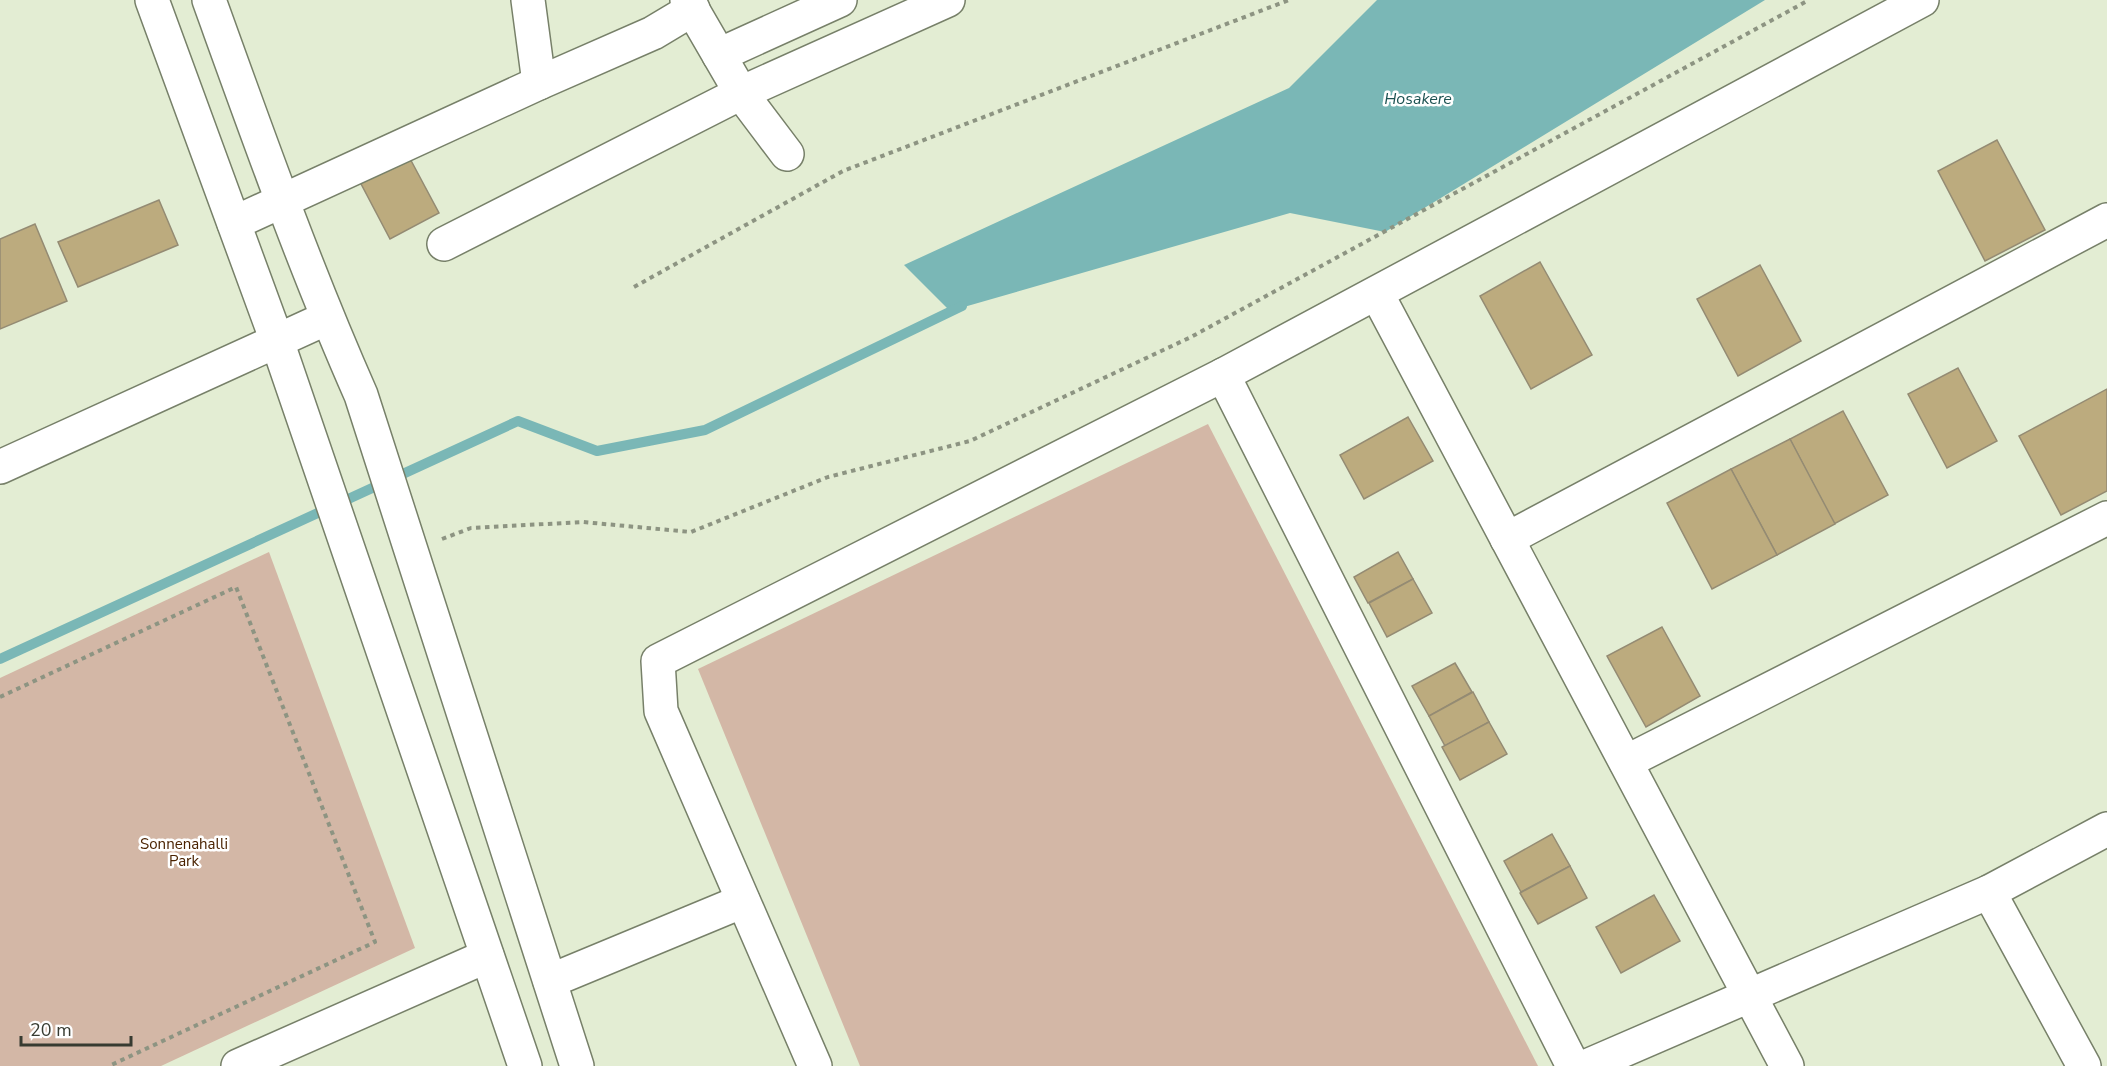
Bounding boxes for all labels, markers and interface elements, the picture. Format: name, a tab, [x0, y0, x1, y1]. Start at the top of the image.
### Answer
water label: Hosakere	[1384, 88, 1452, 110]
park label: Sonnenahalli Park	[140, 834, 228, 871]
scale bar	[21, 1009, 130, 1047]
text: 20 m	[30, 1018, 72, 1042]

